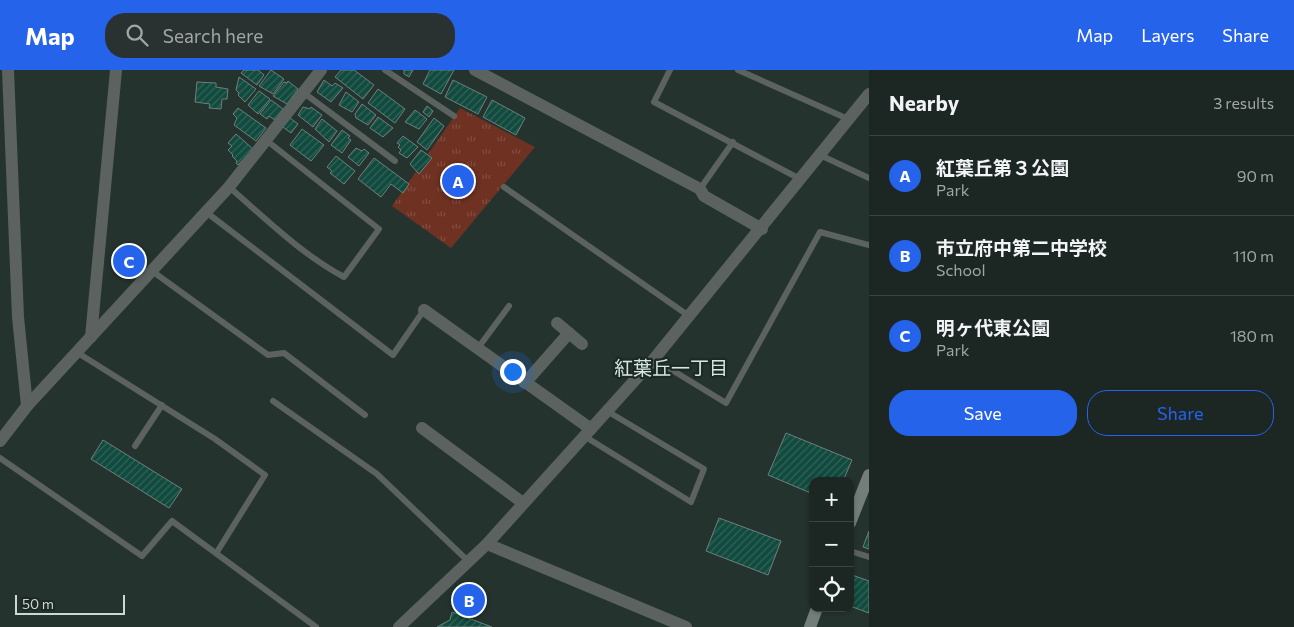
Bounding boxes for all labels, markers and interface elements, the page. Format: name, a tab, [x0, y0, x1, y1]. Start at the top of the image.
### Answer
search box	[105, 13, 455, 58]
text: Map	[25, 21, 75, 50]
icon: search	[123, 21, 151, 49]
text: Search here	[163, 24, 263, 47]
text: Map	[1076, 24, 1113, 46]
text: Layers	[1141, 24, 1194, 46]
text: Share	[1222, 24, 1269, 46]
text: Nearby	[889, 90, 959, 115]
text: 3 results	[1213, 93, 1274, 112]
text: 紅葉丘第３公園	[936, 156, 1069, 179]
pin: A	[442, 162, 474, 200]
text: A	[899, 166, 911, 185]
text: 90 m	[1237, 166, 1274, 185]
text: Park	[936, 180, 969, 199]
text: 市立府中第二中学校	[936, 236, 1107, 259]
pin: C	[113, 242, 145, 280]
text: B	[900, 246, 910, 265]
text: 110 m	[1233, 246, 1274, 265]
text: School	[936, 260, 986, 279]
text: 明ヶ代東公園	[936, 316, 1050, 339]
text: C	[900, 326, 910, 345]
text: 180 m	[1230, 326, 1274, 345]
text: Park	[936, 340, 969, 359]
district label: 紅葉丘一丁目	[614, 356, 728, 379]
your location	[500, 359, 526, 385]
button: Save	[889, 390, 1077, 436]
button: Share	[1087, 390, 1274, 436]
map controls	[809, 477, 854, 612]
button: +	[809, 477, 854, 522]
button: −	[809, 522, 854, 567]
button: locate	[809, 567, 854, 612]
pin: B	[453, 581, 485, 619]
scale bar	[15, 592, 125, 615]
text: 50 m	[22, 595, 54, 612]

